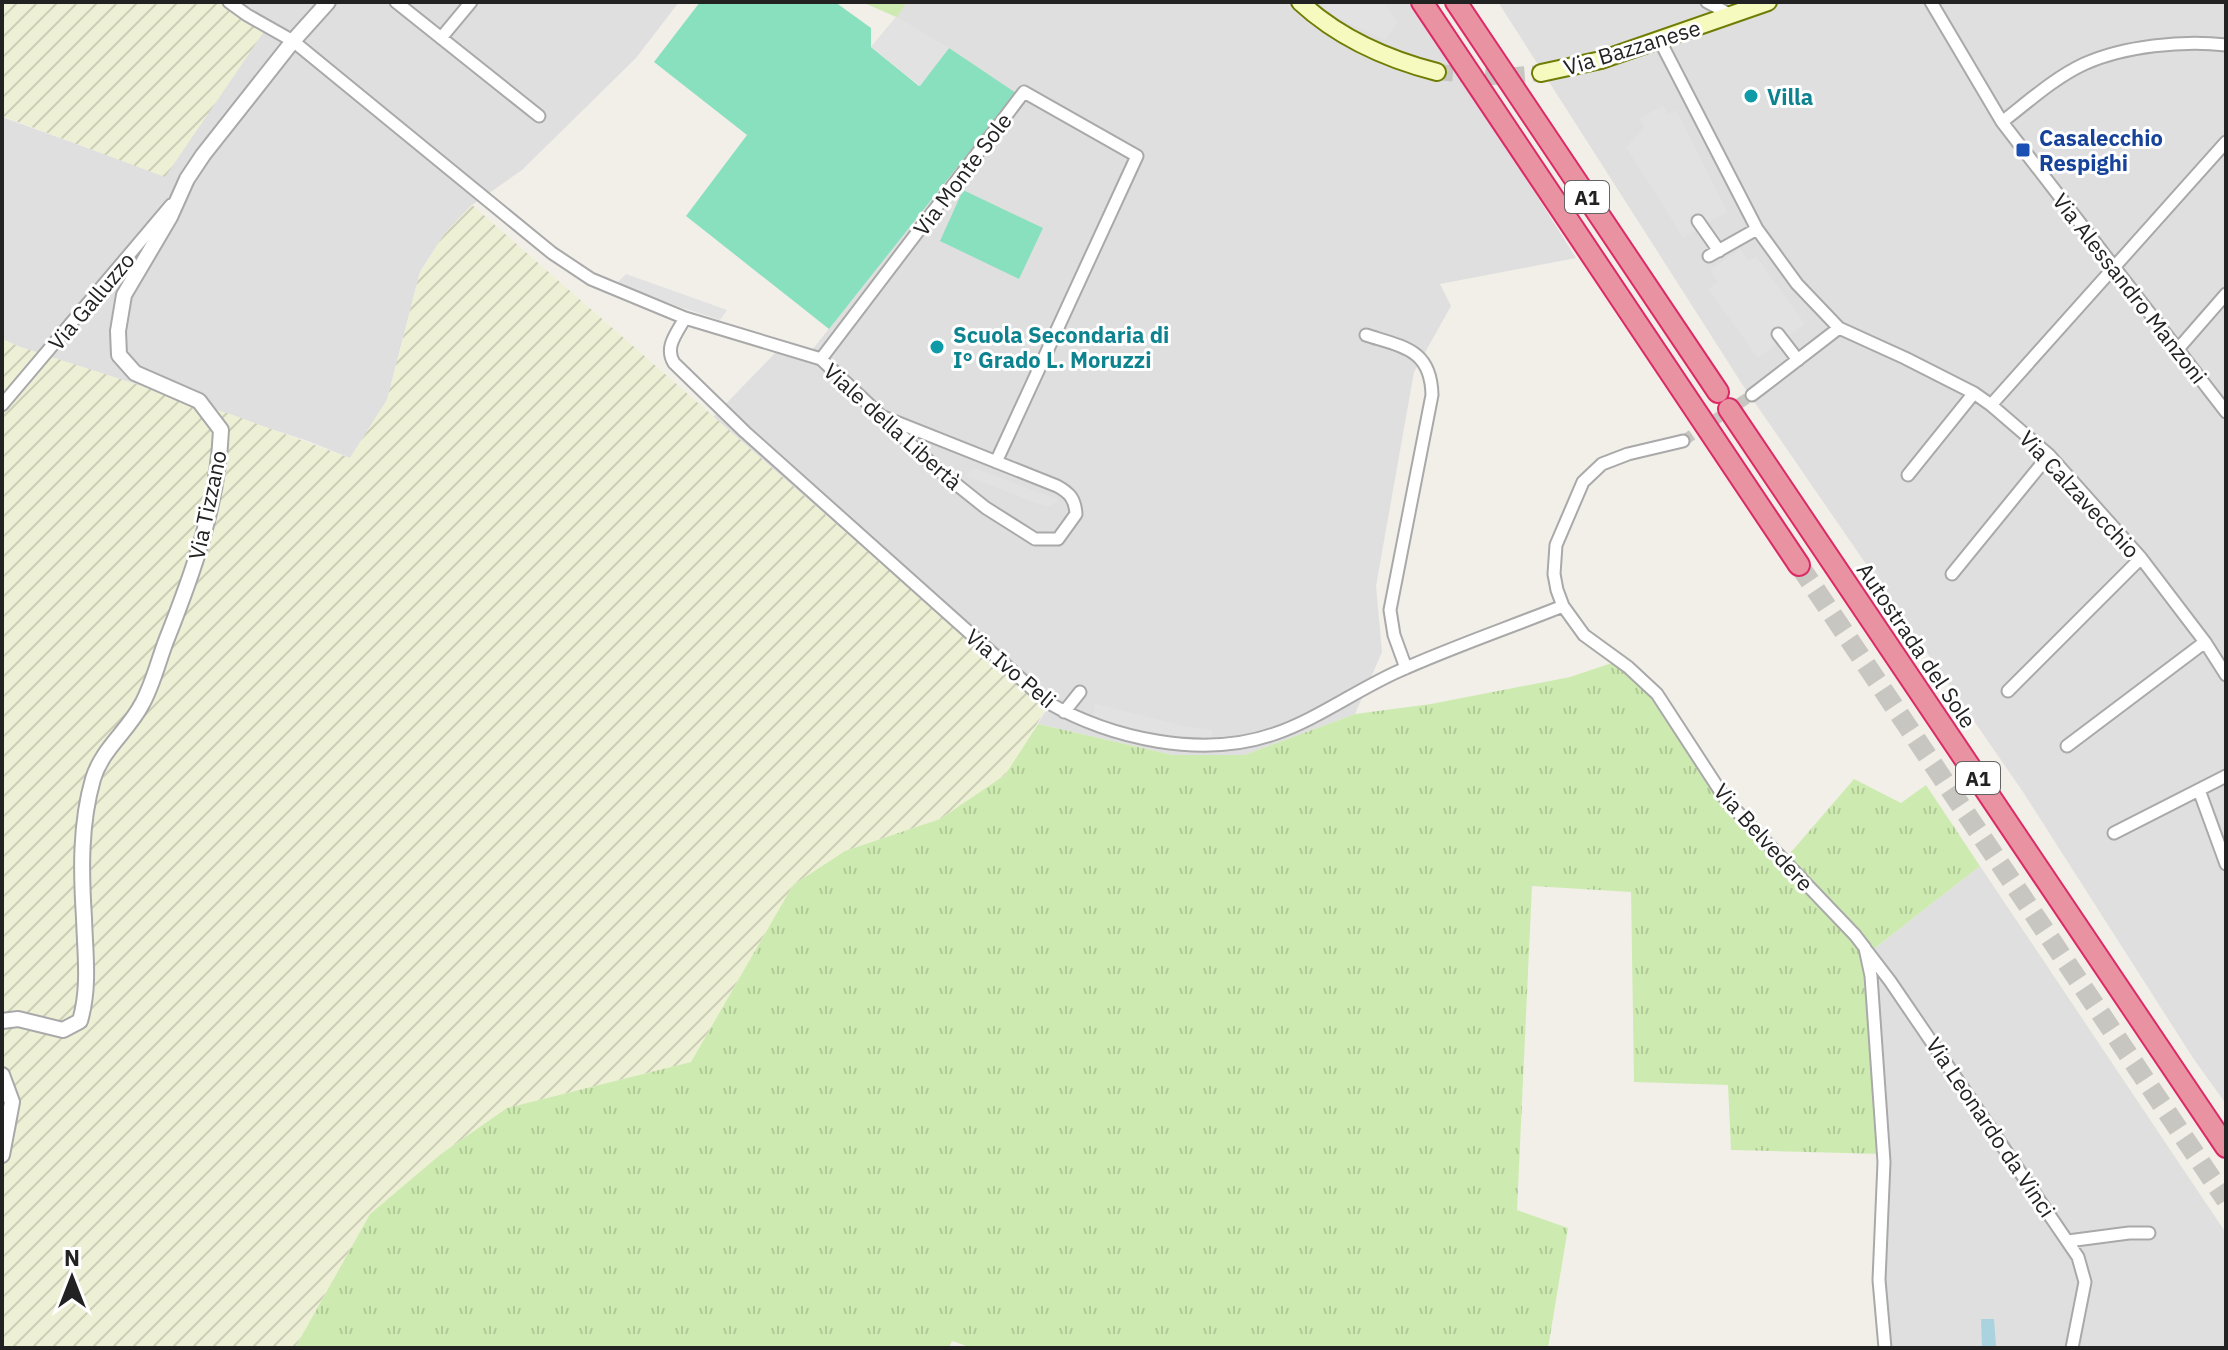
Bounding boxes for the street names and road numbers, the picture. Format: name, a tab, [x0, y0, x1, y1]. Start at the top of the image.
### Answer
street label: Via Bazzanese	[1560, 12, 1704, 82]
street label: Via Monte Sole	[906, 107, 1018, 241]
road number: A1	[1565, 181, 1609, 213]
street label: Via Alessandro Manzoni	[2046, 187, 2214, 389]
street label: Via Galluzzo	[41, 246, 141, 356]
street label: Viale della Libertà	[818, 356, 968, 496]
street label: Via Calzavecchio	[2013, 424, 2147, 564]
street label: Via Tizzano	[181, 448, 233, 562]
street label: Autostrada del Sole	[1851, 557, 1983, 733]
street label: Via Ivo Peli	[960, 622, 1062, 714]
road number: A1	[1956, 762, 2000, 794]
street label: Via Belvedere	[1708, 777, 1820, 897]
street label: Via Leonardo da Vinci	[1920, 1031, 2062, 1223]

